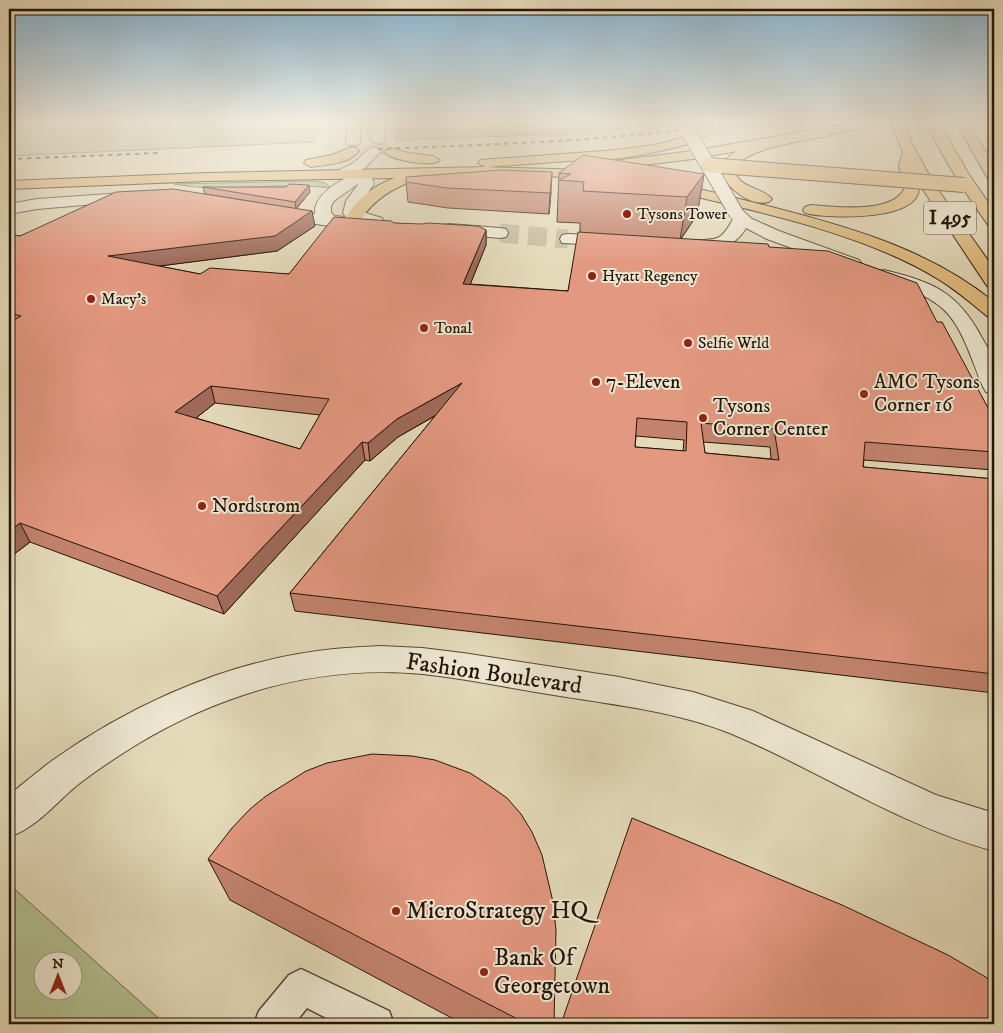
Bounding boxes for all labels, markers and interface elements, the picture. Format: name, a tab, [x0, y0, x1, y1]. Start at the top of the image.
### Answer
road number: I 495	[924, 202, 976, 234]
place label: Tysons Tower	[637, 204, 727, 224]
marker: Tysons Tower	[621, 208, 633, 220]
place label: Hyatt Regency	[602, 266, 698, 286]
marker: Hyatt Regency	[586, 270, 598, 282]
place label: Macy's	[101, 289, 146, 309]
marker: Macy's	[85, 293, 97, 305]
place label: Tonal	[434, 318, 472, 338]
marker: Tonal	[418, 322, 430, 334]
place label: Selfie Wrld	[698, 333, 769, 353]
marker: Selfie Wrld	[682, 337, 694, 349]
place label: 7-Eleven	[606, 370, 681, 395]
place label: AMC Tysons Corner 16	[874, 370, 980, 418]
marker: 7-Eleven	[590, 376, 602, 388]
marker: AMC Tysons Corner 16	[858, 388, 870, 400]
place label: Tysons Corner Center	[713, 394, 828, 442]
marker: Tysons Corner Center	[697, 412, 709, 424]
place label: Nordstrom	[212, 494, 300, 519]
marker: Nordstrom	[196, 500, 208, 512]
street label: Fashion Boulevard	[404, 647, 584, 701]
place label: MicroStrategy HQ	[406, 896, 599, 926]
marker: MicroStrategy HQ	[390, 905, 402, 917]
place label: Bank Of Georgetown	[494, 943, 611, 1001]
north arrow	[32, 950, 82, 1000]
text: N	[52, 955, 64, 973]
marker: Bank Of Georgetown	[478, 966, 490, 978]

